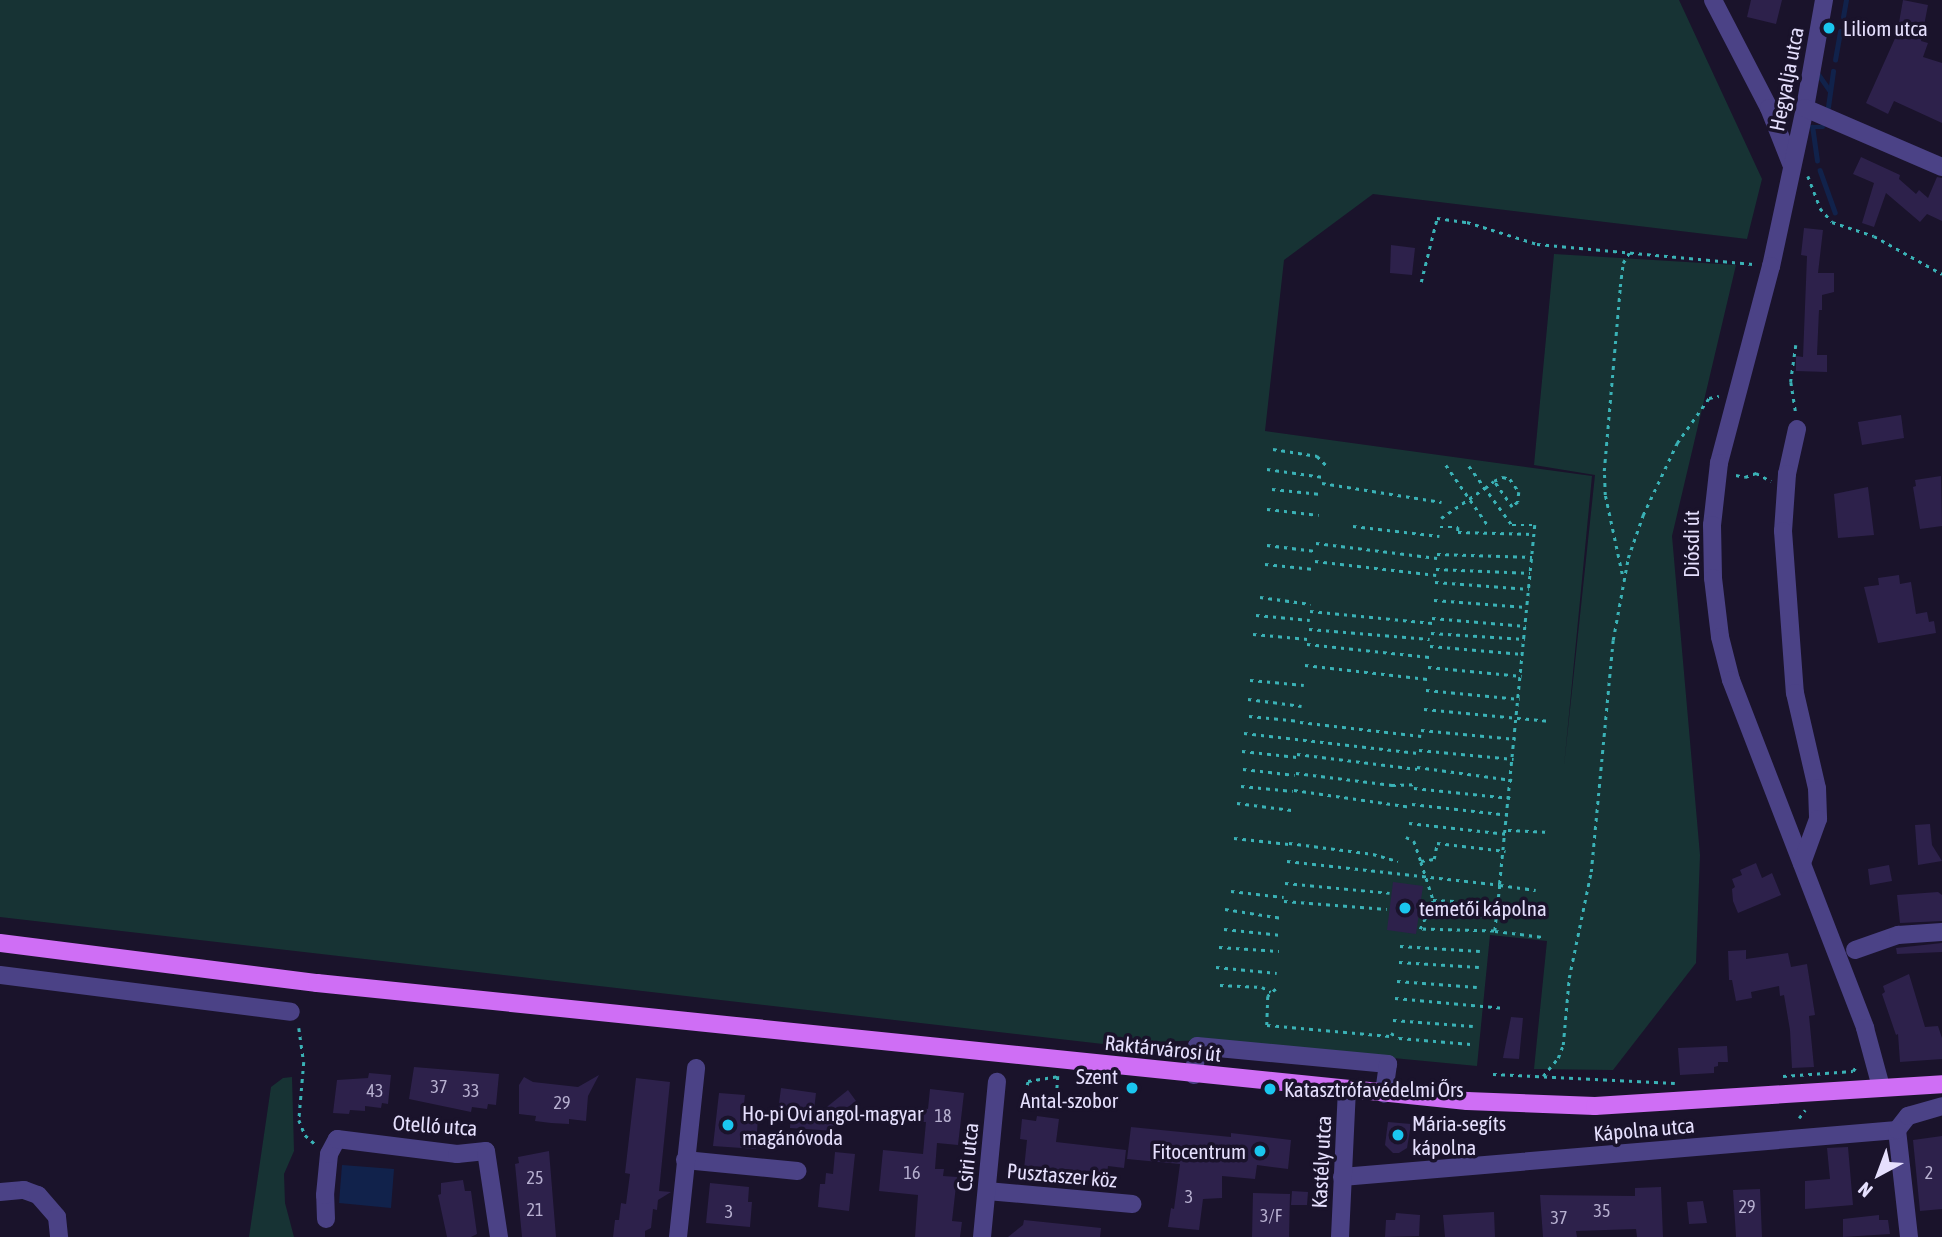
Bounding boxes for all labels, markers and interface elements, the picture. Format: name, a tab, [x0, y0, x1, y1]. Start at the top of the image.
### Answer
place label: Liliom utca	[1843, 15, 1928, 41]
marker: Liliom utca	[1821, 20, 1837, 36]
street label: Hegyalja utca	[1764, 25, 1808, 133]
street label: Diósdi út	[1678, 510, 1704, 578]
place label: temetői kápolna	[1419, 895, 1547, 921]
marker: temetői kápolna	[1397, 900, 1413, 916]
street label: Raktárvárosi út	[1103, 1029, 1223, 1067]
place label: Szent Antal-szobor	[1020, 1063, 1118, 1113]
house number: 37	[431, 1076, 447, 1098]
place label: Katasztrófavédelmi Őrs	[1284, 1076, 1464, 1102]
house number: 43	[367, 1080, 383, 1102]
house number: 33	[463, 1080, 479, 1102]
marker: Szent Antal-szobor	[1124, 1080, 1140, 1096]
marker: Katasztrófavédelmi Őrs	[1262, 1081, 1278, 1097]
house number: 29	[554, 1092, 570, 1114]
place label: Ho-pi Ovi angol-magyar magánóvoda	[742, 1100, 923, 1150]
house number: 18	[935, 1105, 951, 1127]
street label: Otelló utca	[392, 1109, 478, 1141]
place label: Mária-segíts kápolna	[1412, 1110, 1506, 1160]
street label: Kápolna utca	[1592, 1112, 1696, 1146]
street label: Kastély utca	[1306, 1115, 1336, 1209]
marker: Ho-pi Ovi angol-magyar magánóvoda	[720, 1117, 736, 1133]
street label: Csiri utca	[951, 1121, 983, 1193]
marker: Mária-segíts kápolna	[1390, 1127, 1406, 1143]
place label: Fitocentrum	[1152, 1138, 1246, 1164]
north arrow	[1844, 1139, 1914, 1209]
marker: Fitocentrum	[1252, 1143, 1268, 1159]
street label: Pusztaszer köz	[1006, 1158, 1118, 1192]
house number: 16	[904, 1162, 920, 1184]
house number: 2	[1925, 1162, 1933, 1184]
house number: 25	[527, 1167, 543, 1189]
text: N	[1854, 1178, 1877, 1202]
house number: 3	[1185, 1186, 1193, 1208]
house number: 29	[1739, 1196, 1755, 1218]
house number: 21	[527, 1199, 543, 1221]
house number: 35	[1594, 1200, 1610, 1222]
house number: 3	[725, 1201, 733, 1223]
house number: 3/F	[1260, 1205, 1282, 1227]
house number: 37	[1551, 1207, 1567, 1229]

